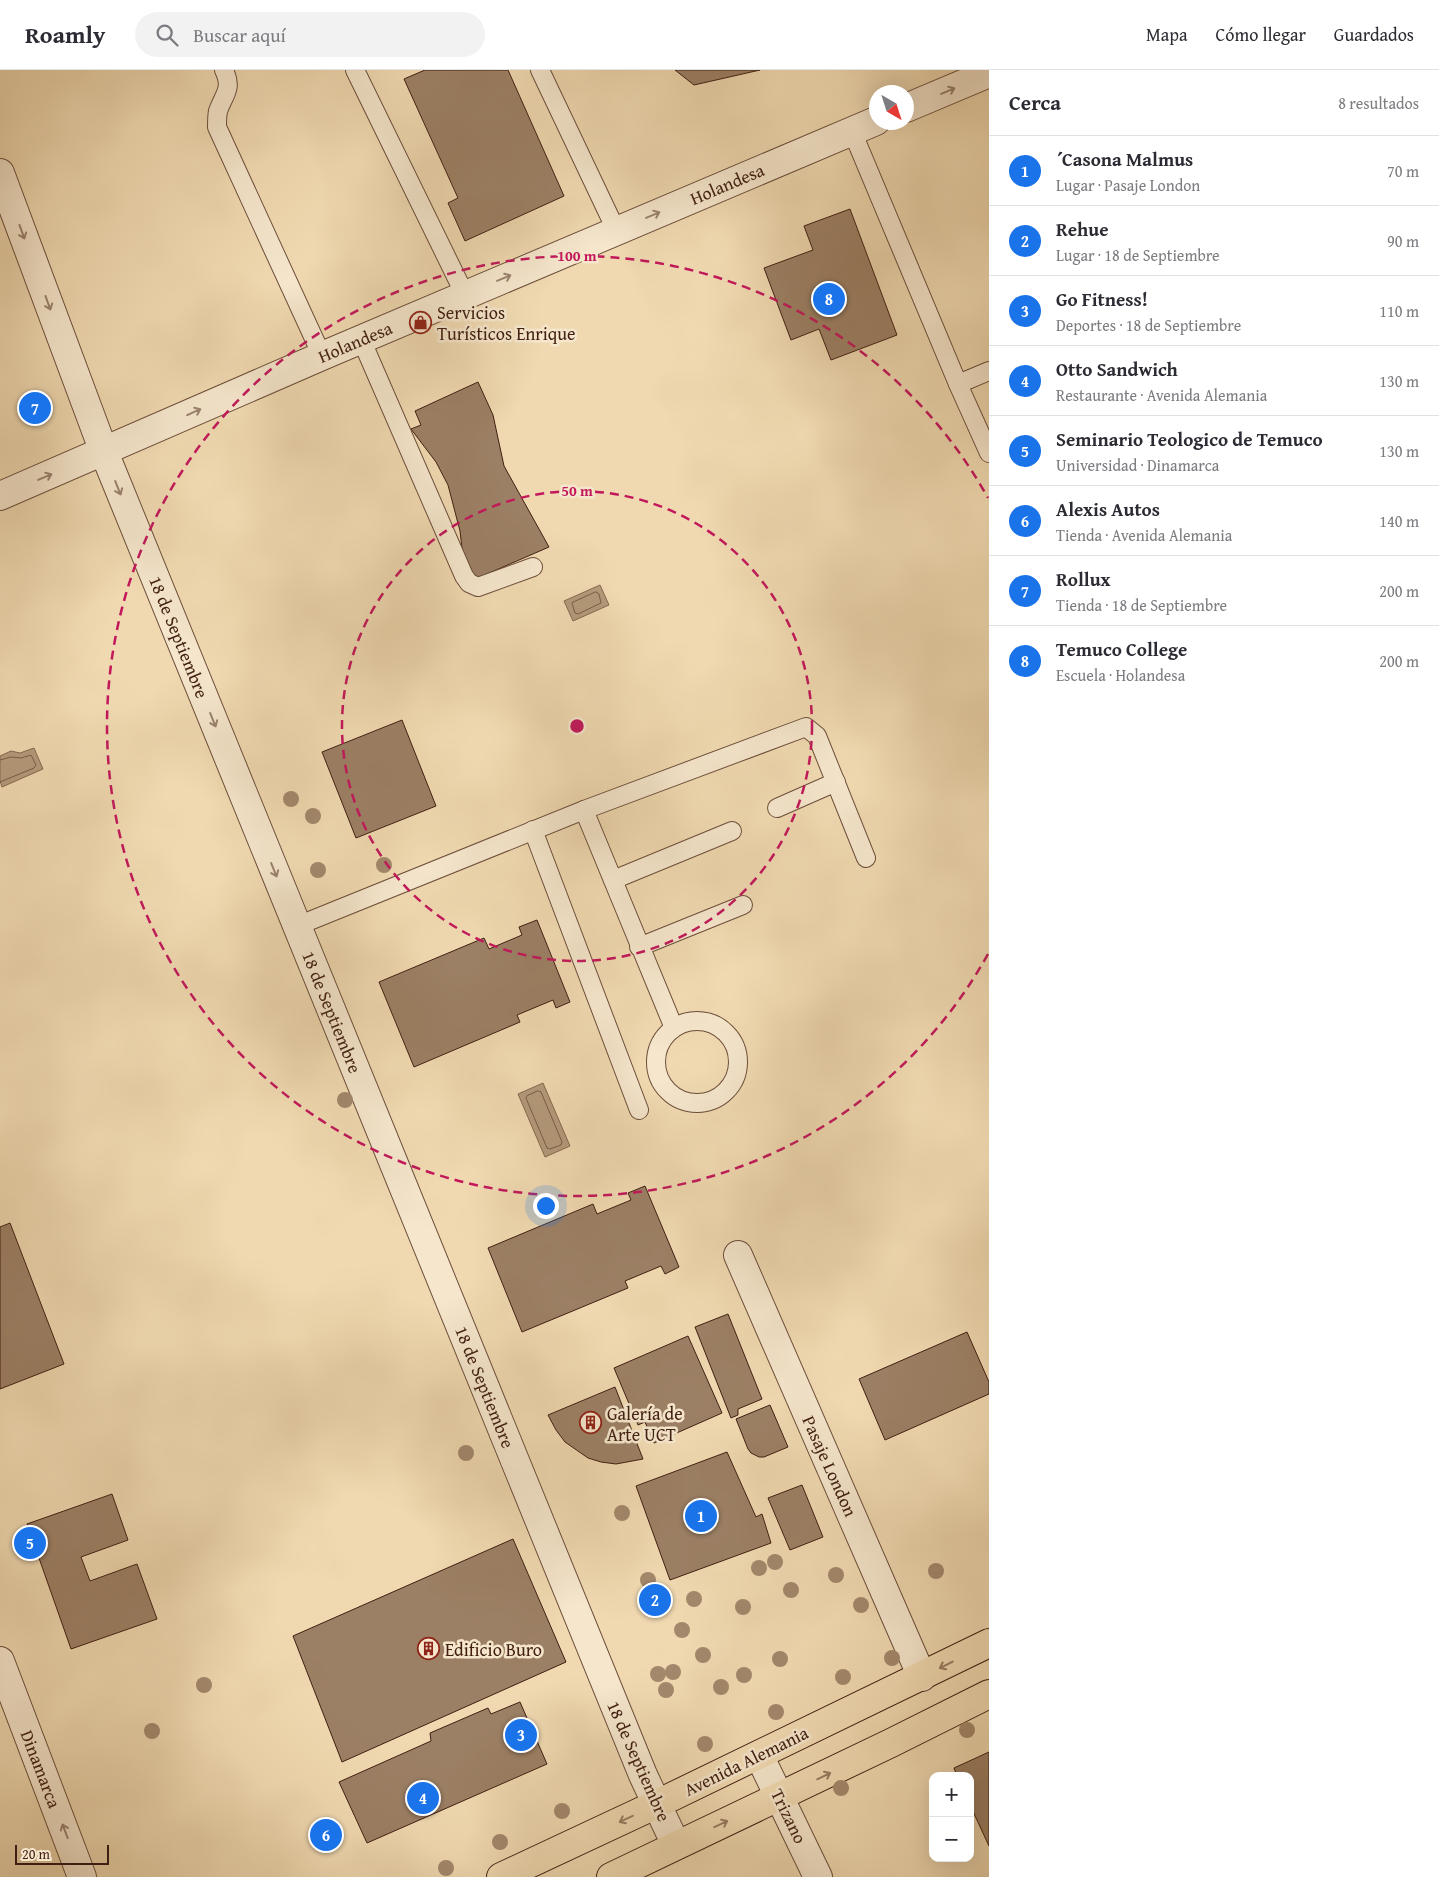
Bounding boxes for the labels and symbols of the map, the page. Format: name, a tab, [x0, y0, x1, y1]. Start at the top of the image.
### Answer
north arrow	[869, 85, 914, 130]
one-way arrow	[940, 85, 955, 95]
street label: Holandesa	[686, 156, 769, 212]
one-way arrow	[645, 209, 660, 219]
one-way arrow	[18, 223, 27, 239]
text: 100 m	[557, 245, 597, 266]
one-way arrow	[496, 273, 511, 283]
pin: 8	[813, 280, 845, 318]
one-way arrow	[44, 295, 53, 311]
place label: Servicios Turísticos Enrique	[437, 299, 575, 347]
shop icon: Servicios Turísticos Enrique	[409, 310, 433, 334]
street label: Holandesa	[314, 314, 397, 370]
pin: 7	[19, 389, 51, 427]
one-way arrow	[186, 407, 201, 417]
one-way arrow	[37, 472, 52, 482]
one-way arrow	[114, 480, 124, 495]
text: 50 m	[561, 480, 593, 501]
street label: 18 de Septiembre	[142, 572, 216, 702]
one-way arrow	[209, 712, 218, 727]
centre of rings	[568, 717, 586, 735]
one-way arrow	[270, 862, 279, 877]
street label: 18 de Septiembre	[295, 947, 369, 1077]
your location	[533, 1193, 559, 1219]
street label: 18 de Septiembre	[448, 1322, 522, 1452]
place label: Galería de Arte UCT	[607, 1400, 683, 1448]
building icon: Galería de Arte UCT	[579, 1411, 603, 1435]
street label: Pasaje London	[796, 1411, 864, 1521]
pin: 1	[685, 1497, 717, 1535]
pin: 5	[14, 1524, 46, 1562]
pin: 2	[639, 1581, 671, 1619]
place label: Edificio Buro	[445, 1636, 542, 1663]
building icon: Edificio Buro	[417, 1637, 441, 1661]
one-way arrow	[938, 1660, 953, 1670]
street label: 18 de Septiembre	[600, 1696, 678, 1826]
pin: 3	[505, 1716, 537, 1754]
street label: Avenida Alemania	[679, 1719, 813, 1803]
street label: Dinamarca	[14, 1726, 68, 1812]
one-way arrow	[816, 1770, 831, 1780]
pin: 4	[407, 1779, 439, 1817]
street label: Trizano	[764, 1784, 814, 1848]
one-way arrow	[619, 1815, 634, 1824]
pin: 6	[310, 1816, 342, 1854]
one-way arrow	[713, 1819, 728, 1829]
one-way arrow	[60, 1824, 69, 1840]
scale bar	[15, 1842, 109, 1865]

